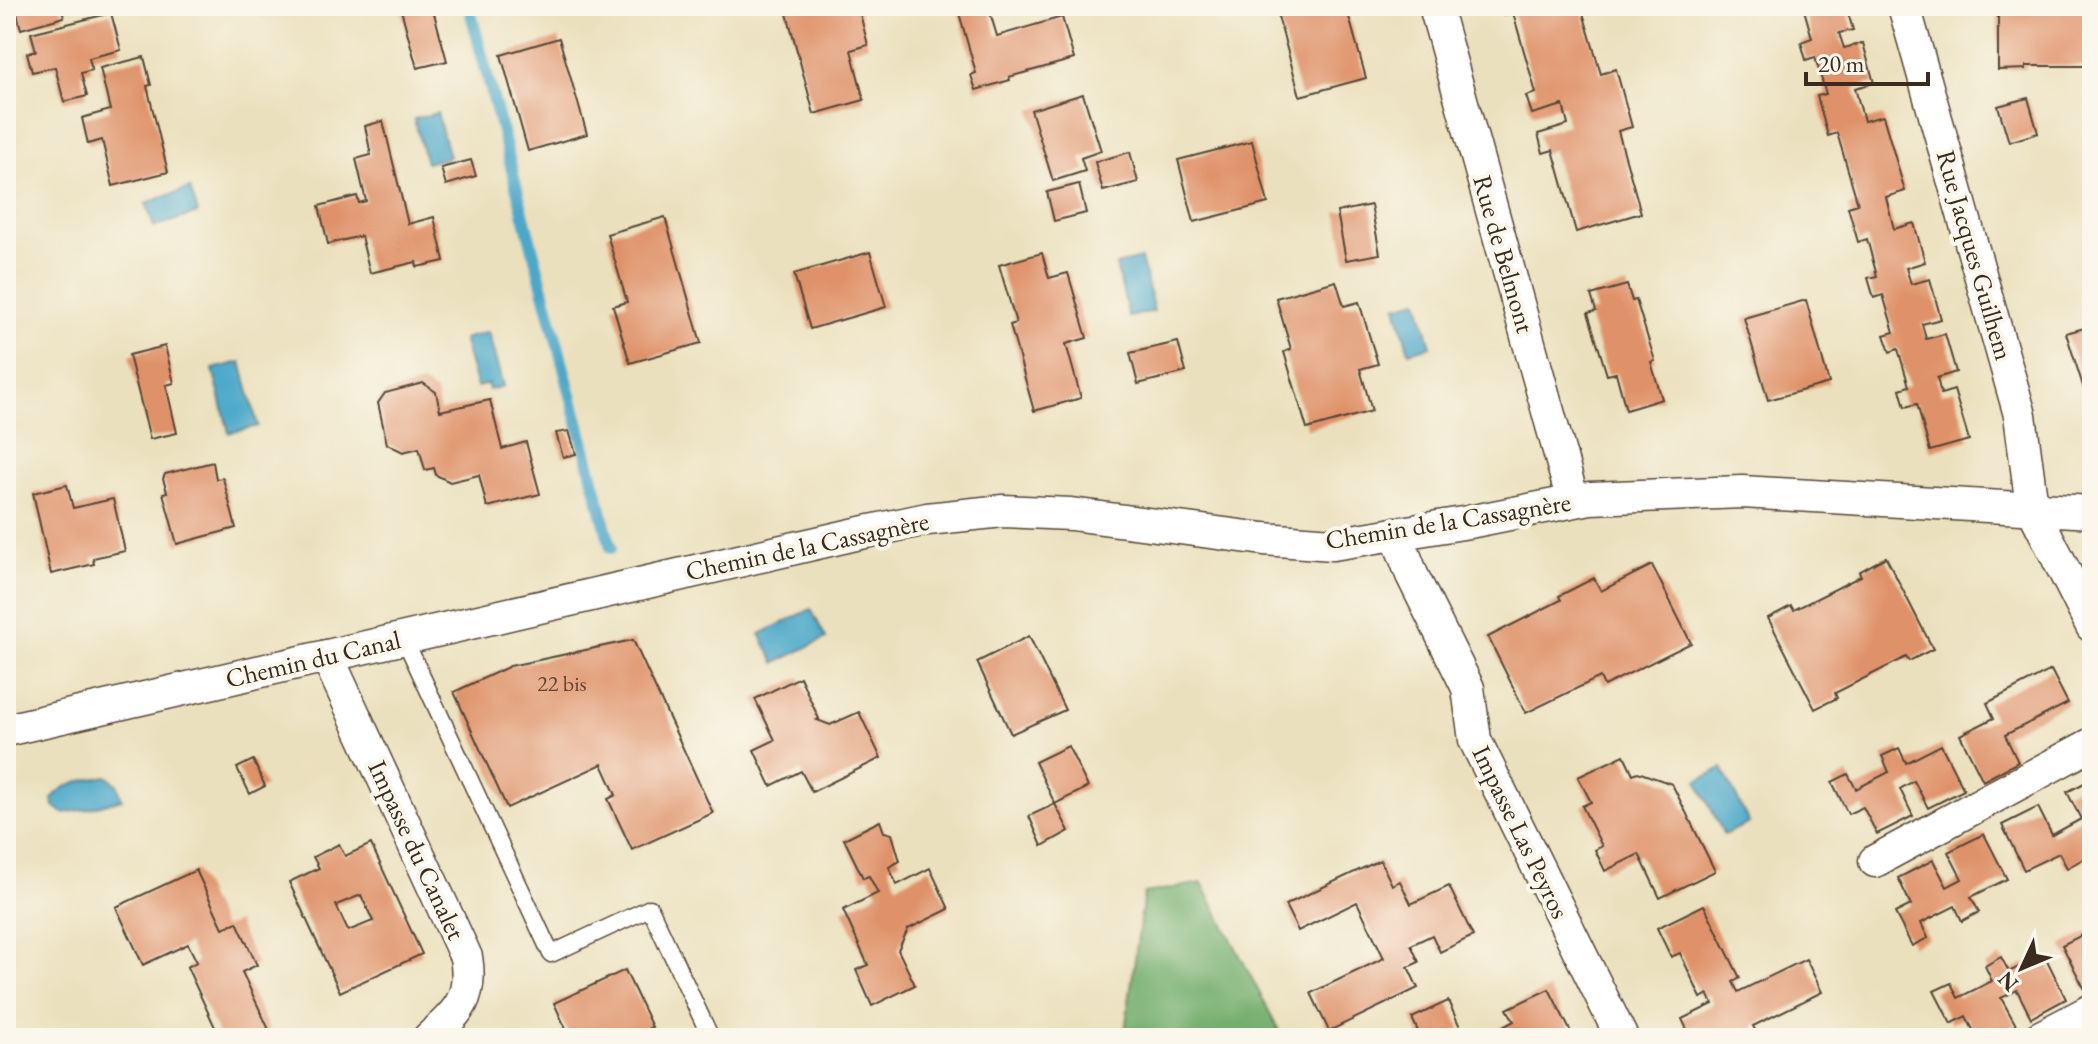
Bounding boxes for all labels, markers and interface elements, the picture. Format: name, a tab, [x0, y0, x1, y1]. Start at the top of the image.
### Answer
scale bar	[1806, 36, 1928, 86]
text: 20 m	[1818, 48, 1865, 79]
street label: Rue Jacques Guilhem	[1929, 146, 2021, 364]
street label: Rue de Belmont	[1465, 171, 1543, 337]
street label: Chemin de la Cassagnère	[1323, 485, 1573, 557]
street label: Chemin de la Cassagnère	[682, 504, 932, 588]
street label: Chemin du Canal	[222, 622, 404, 696]
house number: 22 bis	[537, 669, 587, 698]
street label: Impasse Las Peyros	[1464, 740, 1578, 924]
street label: Impasse du Canalet	[361, 755, 473, 945]
north arrow	[1982, 928, 2062, 1008]
text: N	[1991, 965, 2025, 998]

